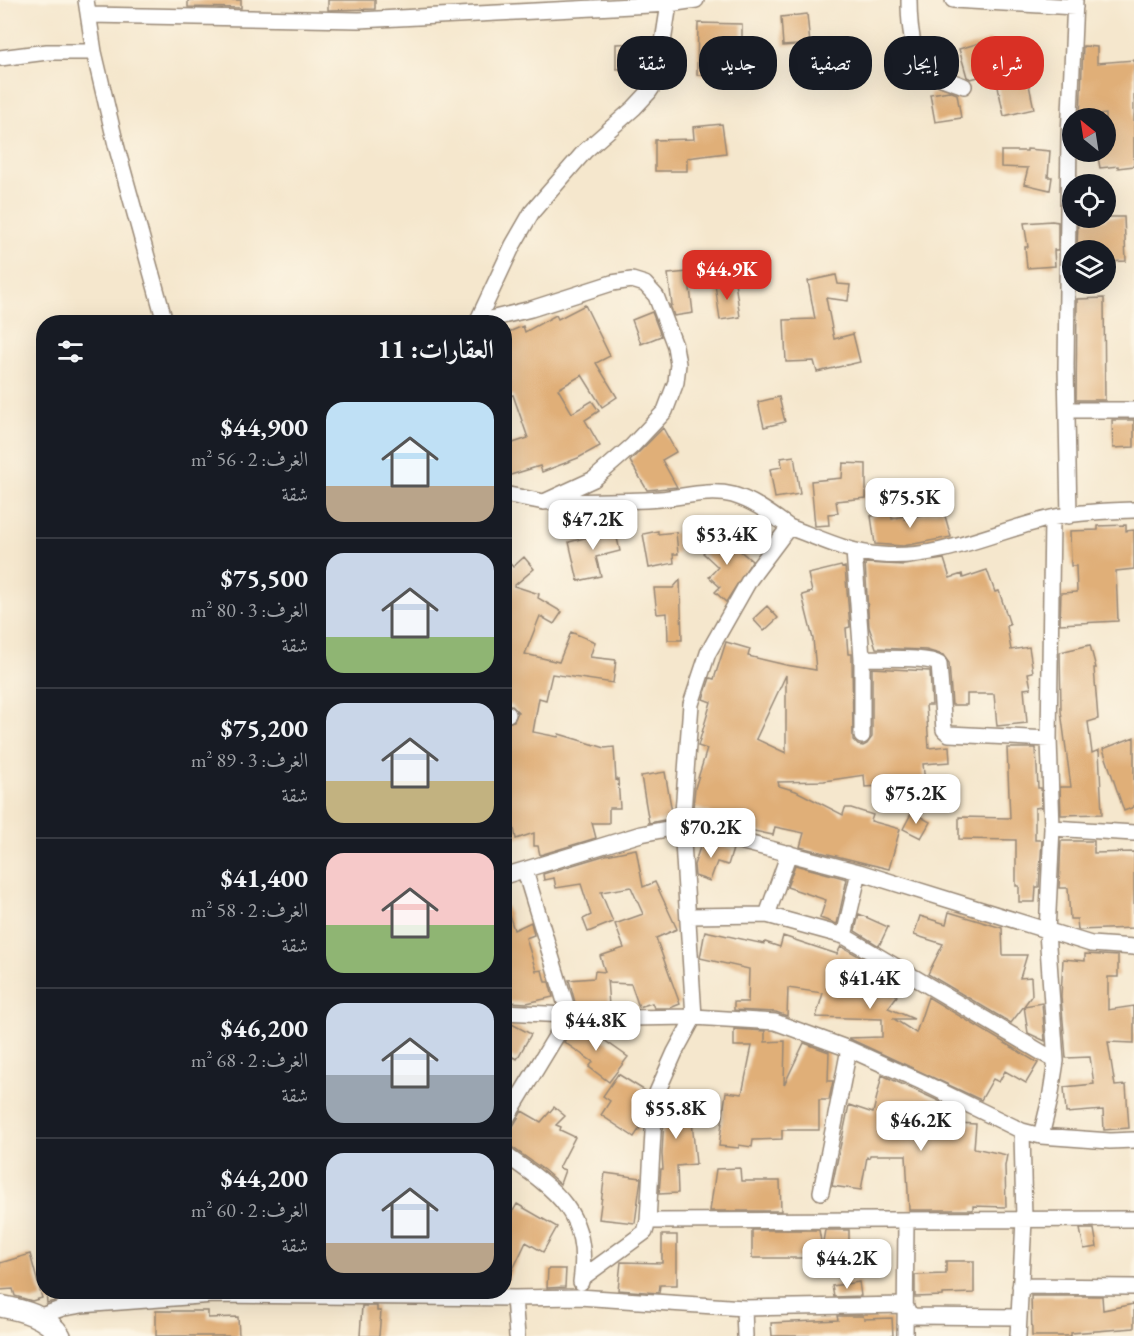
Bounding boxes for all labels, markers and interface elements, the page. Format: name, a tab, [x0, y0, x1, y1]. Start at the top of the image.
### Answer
chip: شقة	[617, 36, 687, 90]
chip: جديد	[699, 36, 777, 90]
chip: تصفية	[789, 36, 872, 90]
chip: إيجار	[884, 36, 959, 90]
chip: شراء	[971, 36, 1044, 90]
north arrow	[1062, 108, 1116, 162]
map controls	[1062, 108, 1116, 294]
button: locate	[1062, 174, 1116, 228]
button: layers	[1062, 240, 1116, 294]
pin: $44.9K	[678, 250, 776, 301]
text: $44.9K	[696, 256, 758, 282]
text: العقارات: 11	[377, 332, 494, 366]
icon: filters	[54, 335, 87, 368]
text: $44,900	[221, 410, 308, 444]
icon: home	[374, 426, 446, 498]
text: الغرف: 2 · 56 m²	[191, 446, 308, 472]
pin: $75.5K	[861, 478, 959, 529]
text: شقة	[282, 481, 308, 507]
text: $75.5K	[879, 484, 941, 510]
pin: $47.2K	[544, 500, 642, 551]
text: $47.2K	[562, 506, 624, 532]
pin: $53.4K	[678, 515, 776, 566]
text: $53.4K	[696, 521, 758, 547]
text: $75,500	[221, 561, 308, 595]
icon: home	[374, 577, 446, 649]
text: الغرف: 3 · 80 m²	[191, 597, 308, 623]
text: شقة	[282, 632, 308, 658]
text: $75,200	[221, 711, 308, 745]
icon: home	[374, 727, 446, 799]
text: الغرف: 3 · 89 m²	[191, 747, 308, 773]
pin: $75.2K	[867, 774, 965, 825]
text: $75.2K	[885, 780, 947, 806]
text: شقة	[282, 782, 308, 808]
pin: $70.2K	[662, 808, 760, 859]
text: $70.2K	[680, 814, 742, 840]
text: $41,400	[221, 861, 308, 895]
icon: home	[374, 877, 446, 949]
text: الغرف: 2 · 58 m²	[191, 897, 308, 923]
text: شقة	[282, 932, 308, 958]
pin: $41.4K	[821, 959, 919, 1010]
text: $41.4K	[839, 965, 901, 991]
pin: $44.8K	[547, 1001, 645, 1052]
text: $44.8K	[565, 1007, 627, 1033]
text: $46,200	[221, 1011, 308, 1045]
icon: home	[374, 1027, 446, 1099]
text: الغرف: 2 · 68 m²	[191, 1047, 308, 1073]
text: شقة	[282, 1082, 308, 1108]
pin: $55.8K	[627, 1089, 725, 1140]
text: $55.8K	[645, 1095, 707, 1121]
pin: $46.2K	[872, 1101, 970, 1152]
text: $46.2K	[890, 1107, 952, 1133]
text: $44,200	[221, 1161, 308, 1195]
icon: home	[374, 1177, 446, 1249]
text: الغرف: 2 · 60 m²	[191, 1197, 308, 1223]
text: شقة	[282, 1232, 308, 1258]
pin: $44.2K	[798, 1239, 896, 1290]
text: $44.2K	[816, 1245, 878, 1271]

